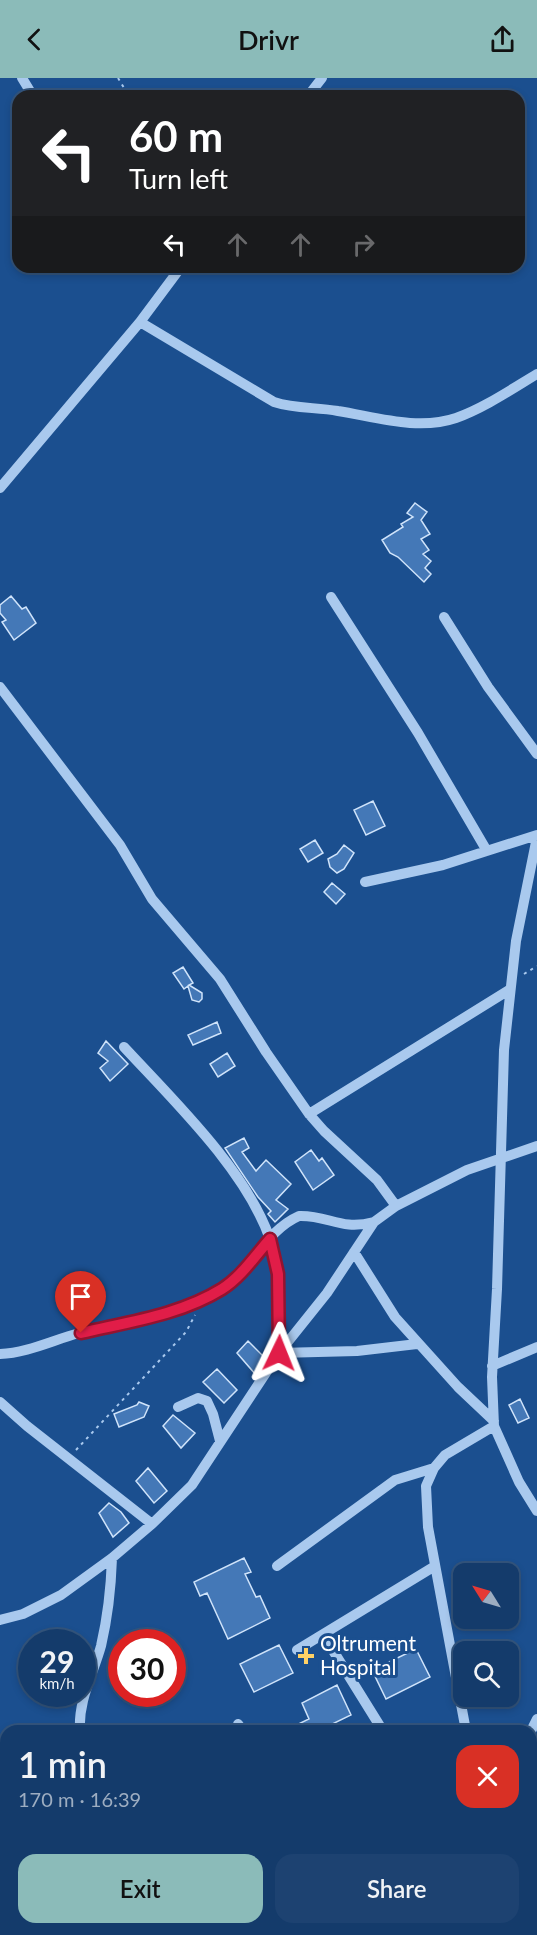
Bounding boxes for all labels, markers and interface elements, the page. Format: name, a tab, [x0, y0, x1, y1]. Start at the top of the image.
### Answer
icon: back	[18, 23, 51, 56]
text: Drivr	[238, 23, 299, 56]
icon: share	[486, 23, 519, 56]
text: 60 m	[129, 111, 223, 161]
icon: left	[30, 114, 108, 192]
text: Turn left	[129, 162, 228, 195]
icon: left	[158, 228, 191, 261]
icon: ahead	[221, 228, 254, 261]
icon: ahead	[284, 228, 317, 261]
icon: right	[347, 228, 380, 261]
pin	[55, 1271, 106, 1333]
icon: arrive	[64, 1280, 97, 1313]
position arrow	[247, 1321, 311, 1385]
north arrow	[453, 1563, 519, 1629]
map controls	[453, 1563, 519, 1707]
speed limit sign: 30	[108, 1629, 186, 1707]
place label: Oltrument Hospital	[320, 1630, 416, 1679]
button: search	[453, 1641, 519, 1707]
text: 29	[40, 1643, 74, 1679]
marker: Oltrument Hospital	[297, 1647, 315, 1665]
text: km/h	[39, 1674, 75, 1692]
text: 1 min	[18, 1742, 107, 1786]
button: close	[456, 1745, 519, 1808]
text: 170 m · 16:39	[18, 1787, 141, 1811]
button: Exit	[18, 1854, 263, 1923]
button: Share	[275, 1854, 519, 1923]

